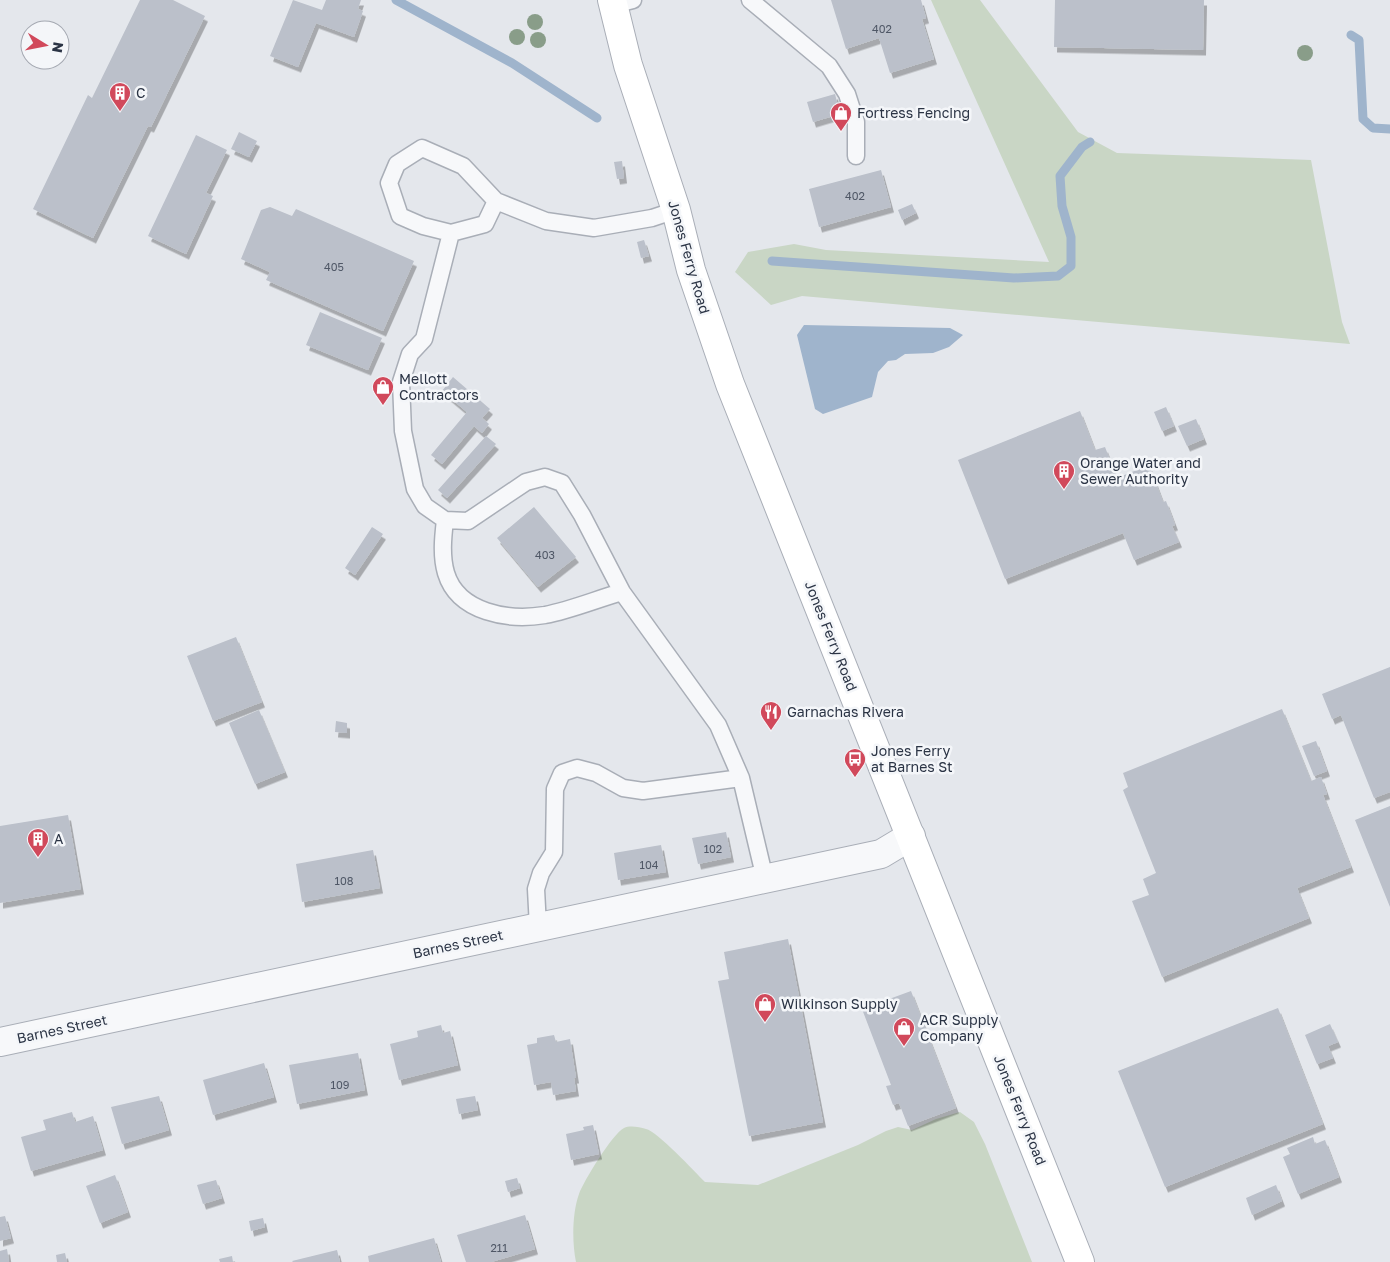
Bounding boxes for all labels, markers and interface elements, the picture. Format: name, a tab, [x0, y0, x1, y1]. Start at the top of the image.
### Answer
north arrow	[20, 20, 70, 70]
house number: 402	[872, 22, 892, 35]
text: N	[49, 41, 68, 54]
building icon: C	[108, 81, 132, 112]
place label: C	[136, 84, 146, 101]
shop icon: Fortress Fencing	[829, 101, 853, 132]
place label: Fortress Fencing	[857, 104, 970, 121]
house number: 402	[845, 189, 865, 202]
street label: Jones Ferry Road	[665, 198, 714, 315]
house number: 405	[324, 260, 344, 273]
place label: Mellott Contractors	[399, 370, 479, 403]
shop icon: Mellott Contractors	[371, 375, 395, 406]
place label: Orange Water and Sewer Authority	[1080, 454, 1201, 487]
building icon: Orange Water and Sewer Authority	[1052, 459, 1076, 490]
house number: 403	[535, 548, 555, 561]
street label: Jones Ferry Road	[802, 578, 861, 693]
restaurant icon: Garnachas Rivera	[759, 700, 783, 731]
place label: Garnachas Rivera	[787, 703, 904, 720]
place label: Jones Ferry at Barnes St	[871, 742, 953, 775]
bus stop icon: Jones Ferry at Barnes St	[843, 747, 867, 778]
building icon: A	[26, 827, 50, 858]
place label: A	[54, 830, 64, 847]
house number: 102	[704, 842, 722, 855]
house number: 104	[640, 858, 659, 871]
house number: 108	[335, 874, 354, 887]
street label: Barnes Street	[411, 926, 505, 961]
shop icon: Wilkinson Supply	[753, 992, 777, 1023]
place label: Wilkinson Supply	[781, 995, 898, 1012]
street label: Barnes Street	[15, 1011, 109, 1046]
place label: ACR Supply Company	[920, 1011, 998, 1044]
shop icon: ACR Supply Company	[892, 1016, 916, 1047]
street label: Jones Ferry Road	[991, 1052, 1050, 1167]
house number: 109	[331, 1078, 349, 1091]
house number: 211	[490, 1241, 508, 1254]

